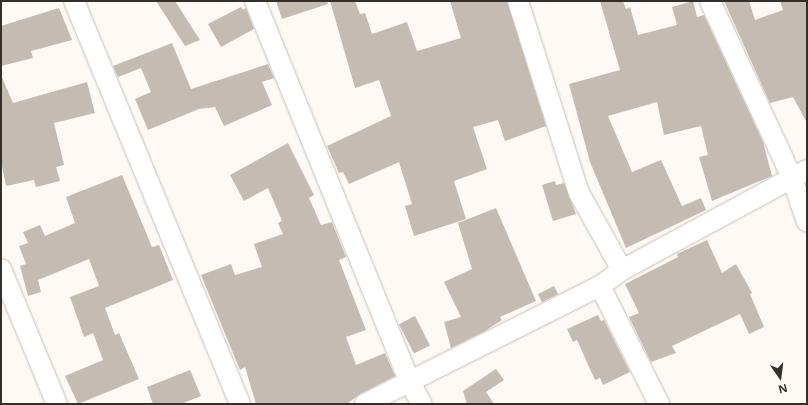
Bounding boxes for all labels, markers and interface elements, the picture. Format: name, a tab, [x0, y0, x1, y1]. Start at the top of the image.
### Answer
north arrow	[760, 357, 800, 397]
text: N	[777, 381, 789, 397]

